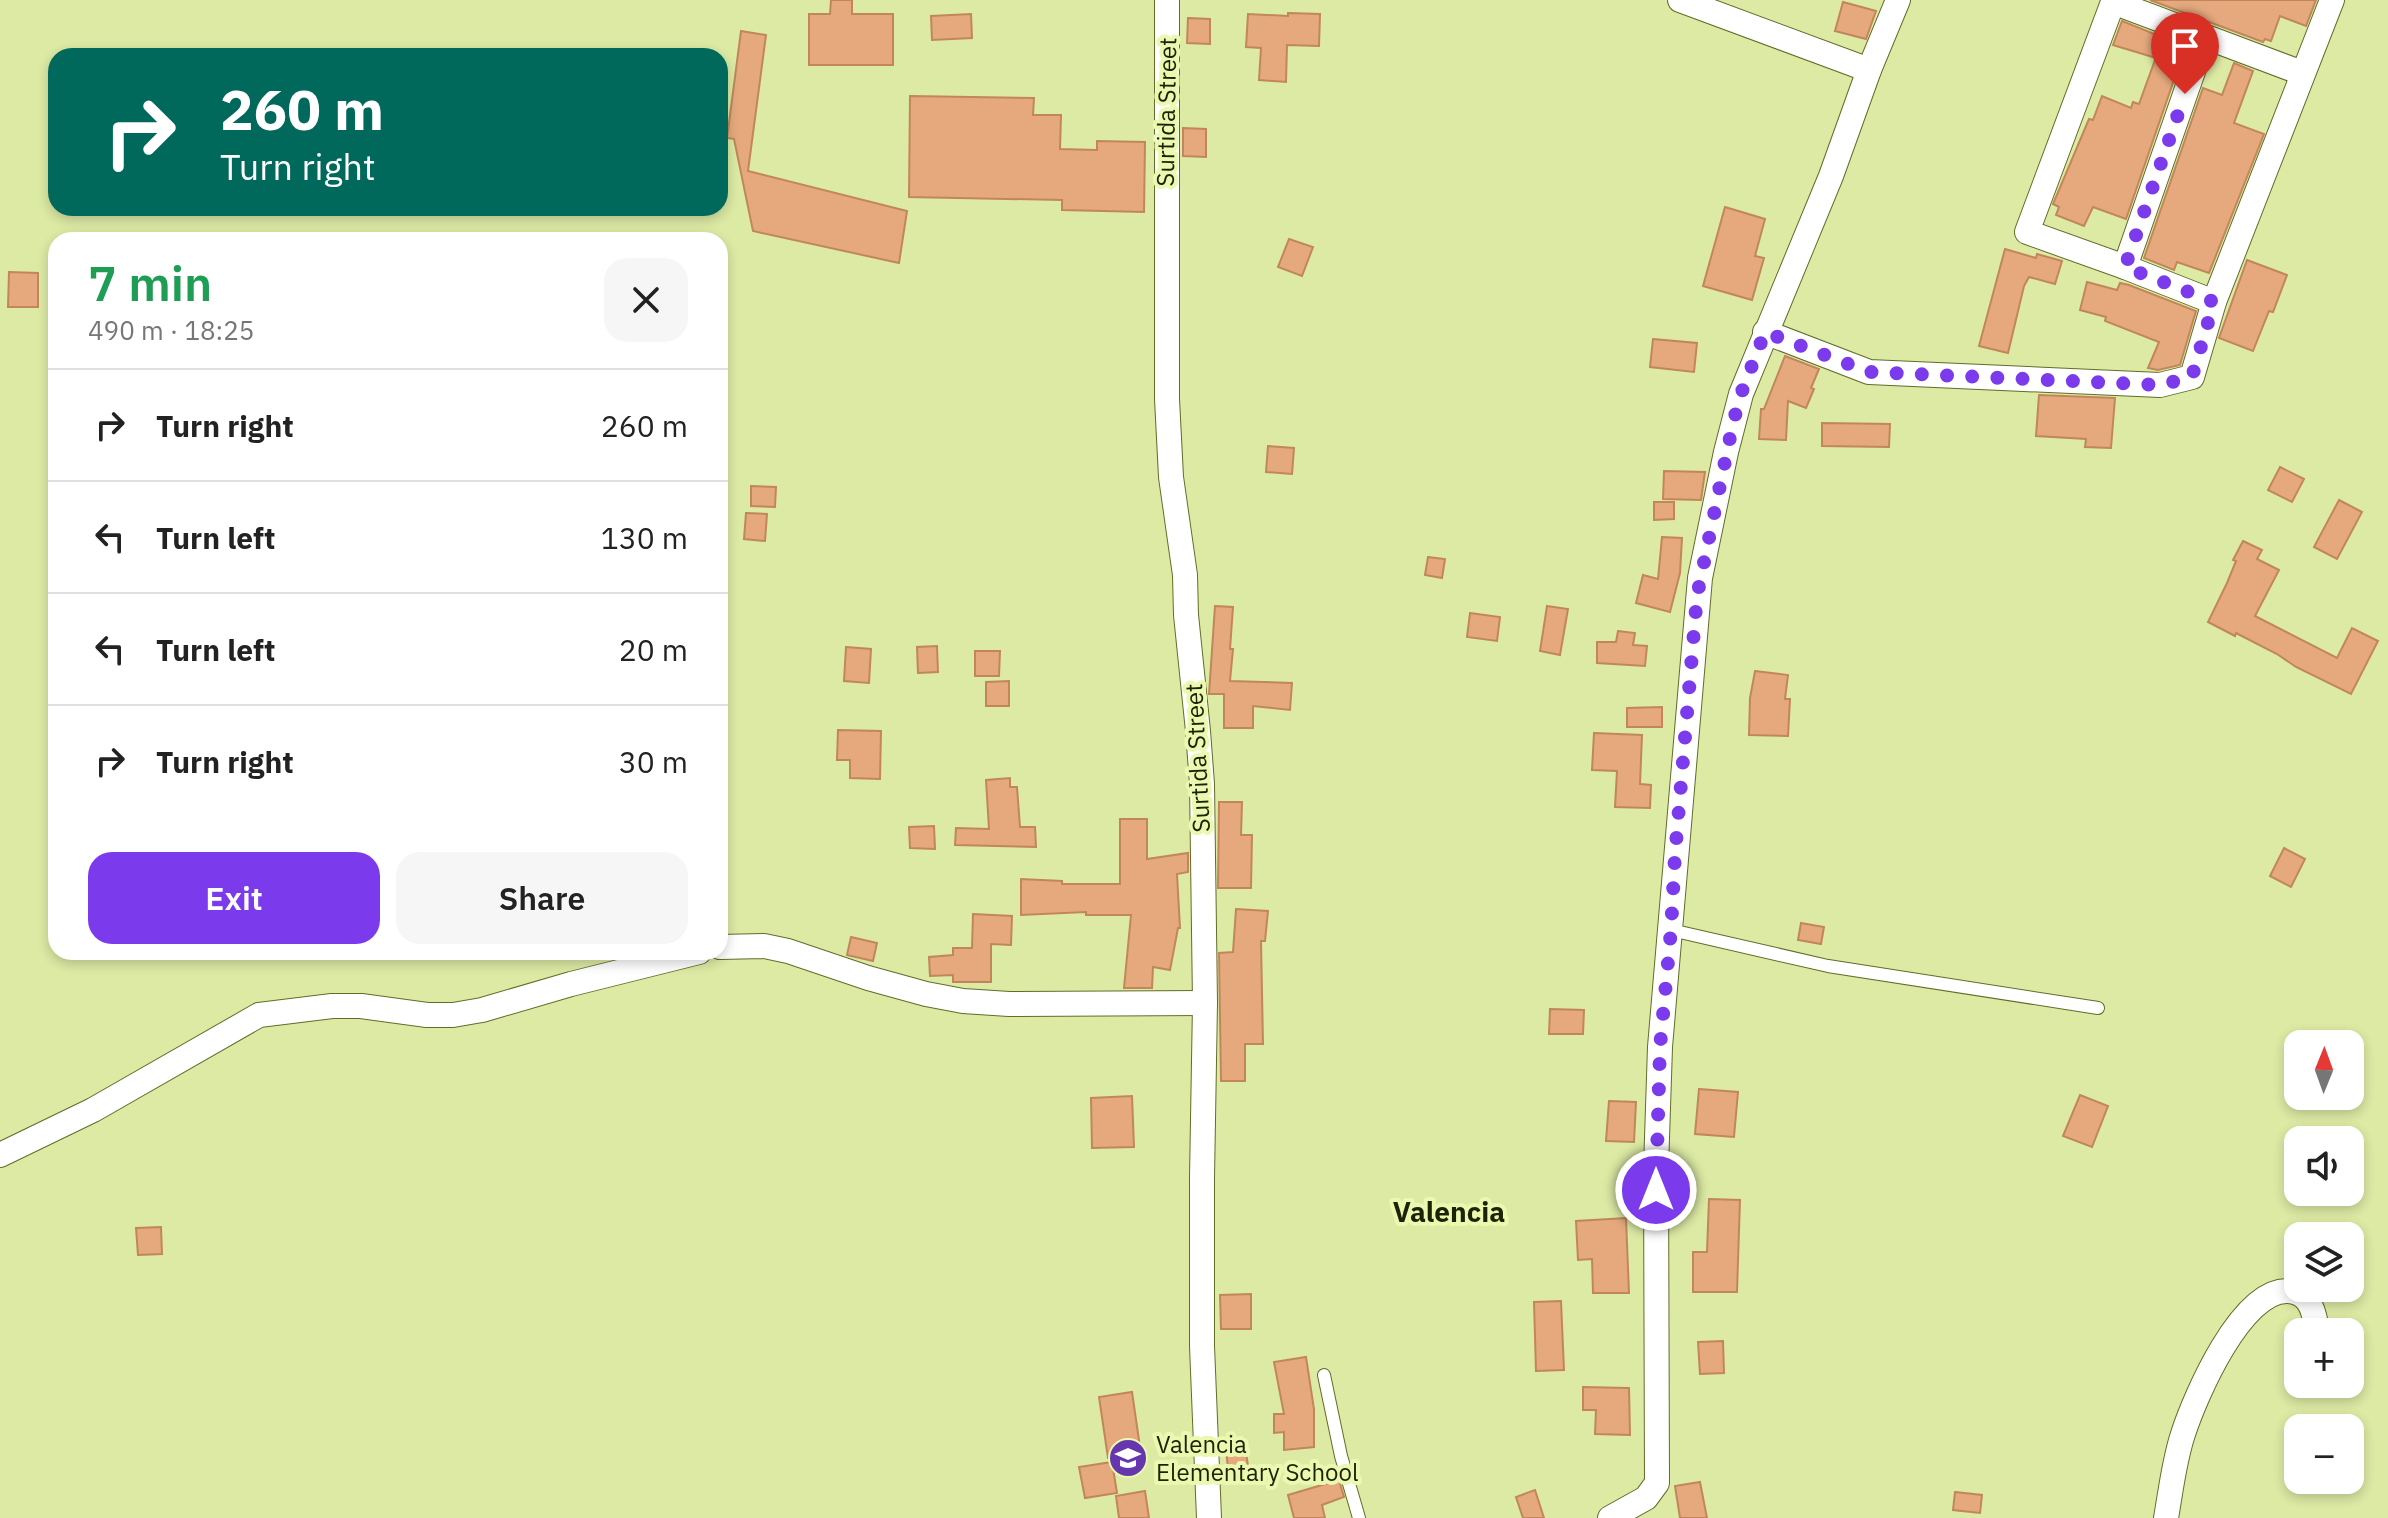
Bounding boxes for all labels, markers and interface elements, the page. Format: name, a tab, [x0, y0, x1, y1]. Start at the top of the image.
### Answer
pin	[2151, 12, 2219, 94]
icon: arrive	[2163, 24, 2207, 68]
street label: Surtida Street	[1149, 37, 1183, 187]
text: 260 m	[220, 73, 384, 145]
icon: right	[88, 80, 192, 184]
text: Turn right	[220, 143, 376, 190]
text: 7 min	[88, 252, 212, 314]
button: close	[604, 258, 688, 342]
text: 490 m · 18:25	[88, 313, 254, 347]
icon: right	[88, 403, 132, 447]
text: Turn right	[156, 406, 294, 445]
text: 260 m	[601, 406, 688, 445]
icon: left	[88, 515, 132, 559]
text: Turn left	[156, 518, 275, 557]
text: 130 m	[601, 518, 688, 557]
icon: left	[88, 627, 132, 671]
text: Turn left	[156, 630, 275, 669]
text: 20 m	[619, 630, 688, 669]
street label: Surtida Street	[1177, 683, 1217, 833]
icon: right	[88, 739, 132, 783]
text: Turn right	[156, 742, 294, 781]
text: 30 m	[619, 742, 688, 781]
button: Exit	[88, 852, 380, 944]
button: Share	[396, 852, 688, 944]
north arrow	[2284, 1030, 2364, 1110]
map controls	[2284, 1030, 2364, 1494]
button: sound	[2284, 1126, 2364, 1206]
position arrow	[1614, 1148, 1698, 1232]
district label: Valencia	[1393, 1193, 1505, 1230]
button: layers	[2284, 1222, 2364, 1302]
button: +	[2284, 1318, 2364, 1398]
button: −	[2284, 1414, 2364, 1494]
place label: Valencia Elementary School	[1156, 1428, 1358, 1488]
school or university icon: Valencia Elementary School	[1107, 1437, 1149, 1479]

